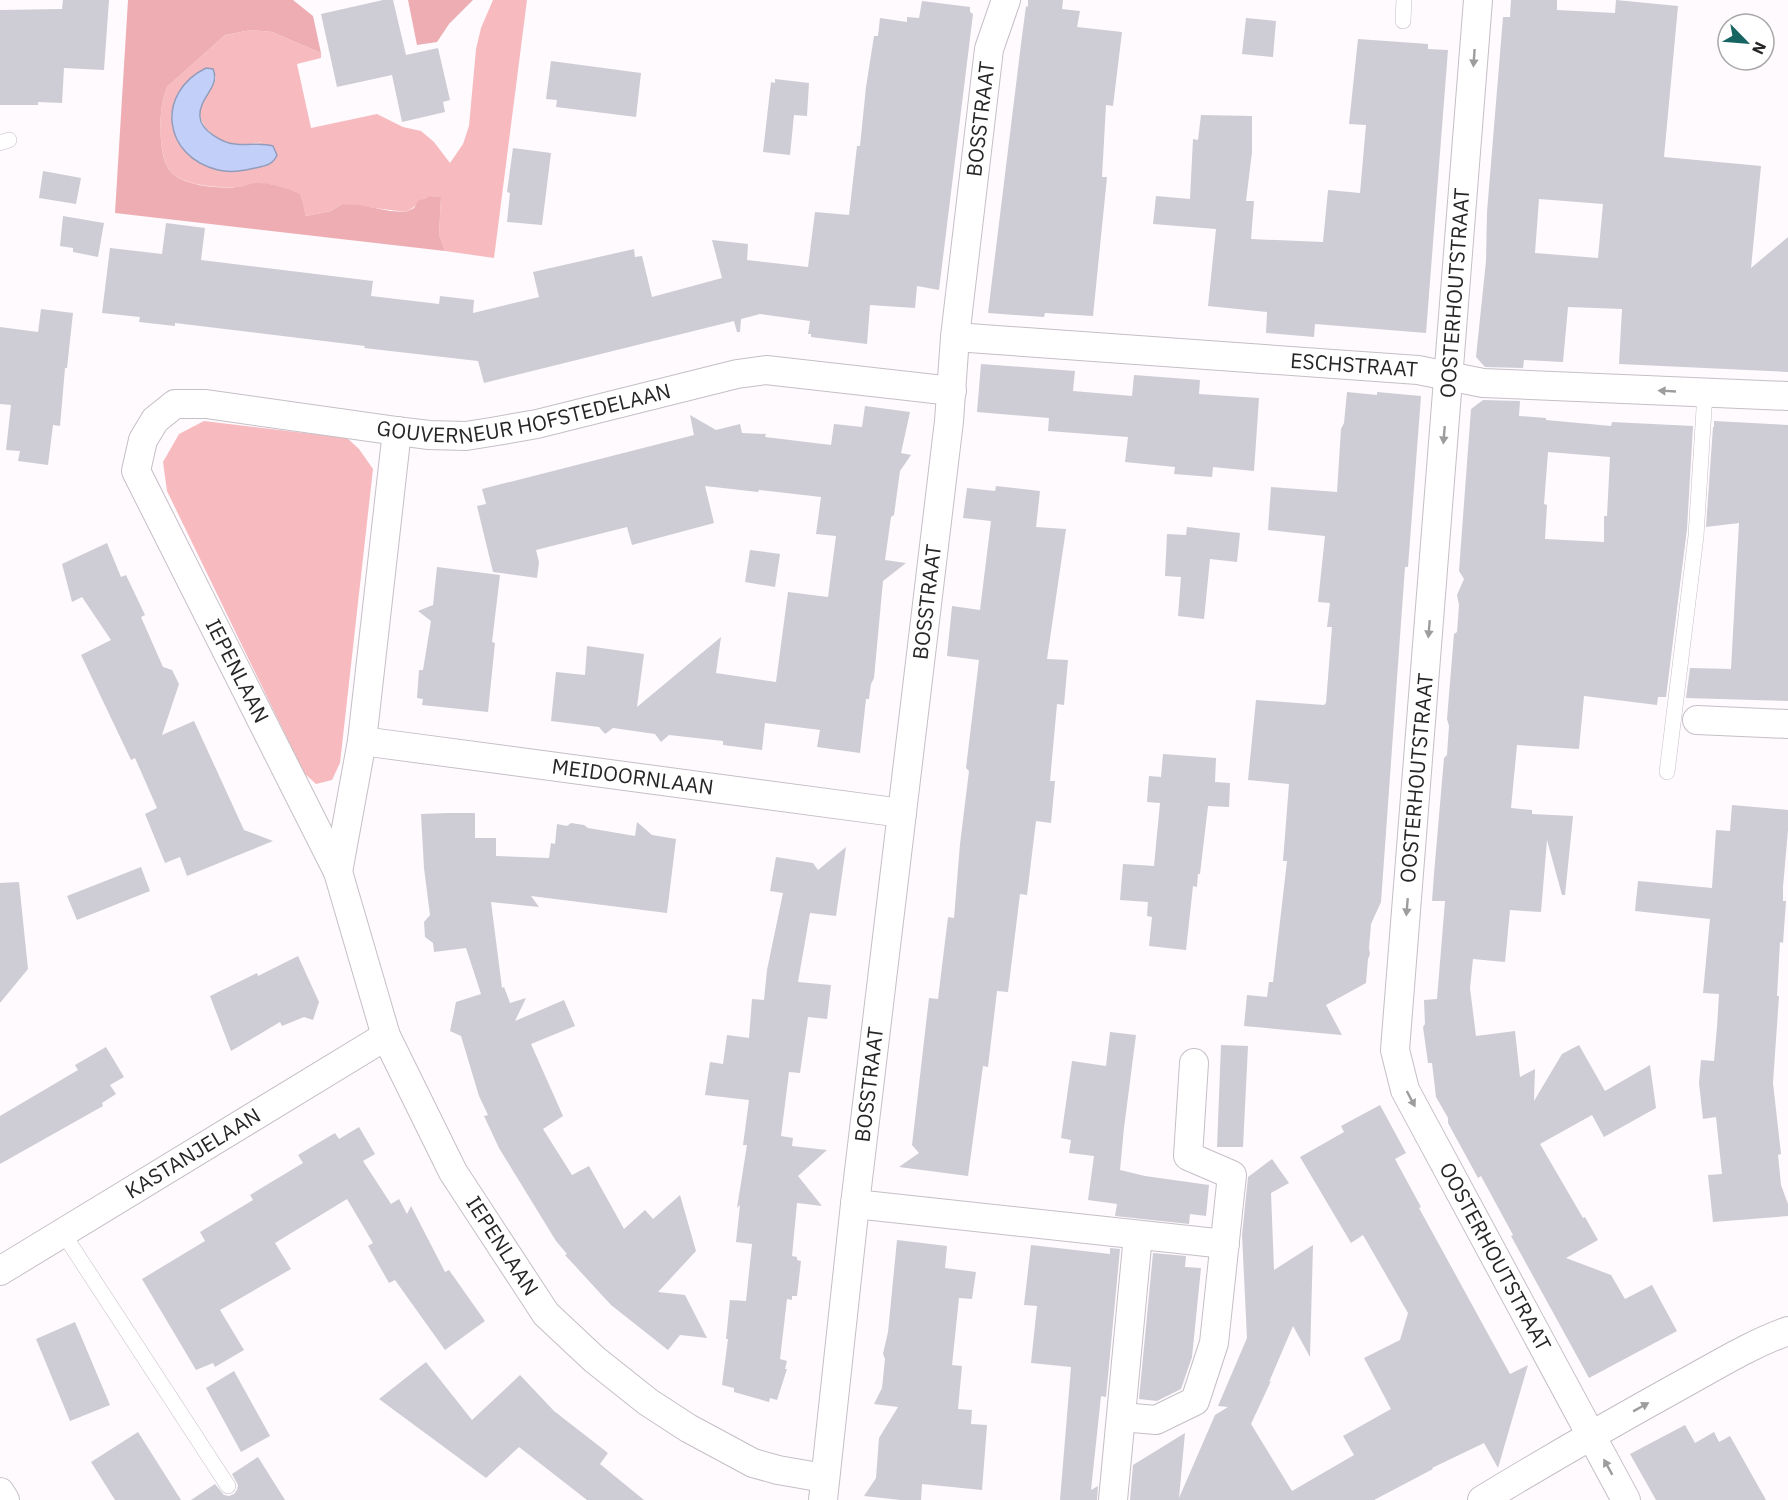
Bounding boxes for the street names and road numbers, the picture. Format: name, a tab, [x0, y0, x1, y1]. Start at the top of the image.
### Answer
street label: BOSSTRAAT	[959, 60, 1000, 178]
street label: OOSTERHOUTSTRAAT	[1433, 187, 1475, 399]
street label: ESCHSTRAAT	[1289, 346, 1419, 383]
street label: GOUVERNEUR HOFSTEDELAAN	[375, 376, 673, 450]
street label: BOSSTRAAT	[905, 543, 947, 661]
street label: IEPENLAAN	[200, 614, 276, 727]
street label: OOSTERHOUTSTRAAT	[1393, 672, 1439, 884]
street label: MEIDOORNLAAN	[550, 751, 715, 801]
street label: BOSSTRAAT	[848, 1025, 889, 1144]
street label: KASTANJELAAN	[120, 1101, 265, 1205]
street label: OOSTERHOUTSTRAAT	[1434, 1157, 1558, 1356]
street label: IEPENLAAN	[460, 1190, 545, 1301]

